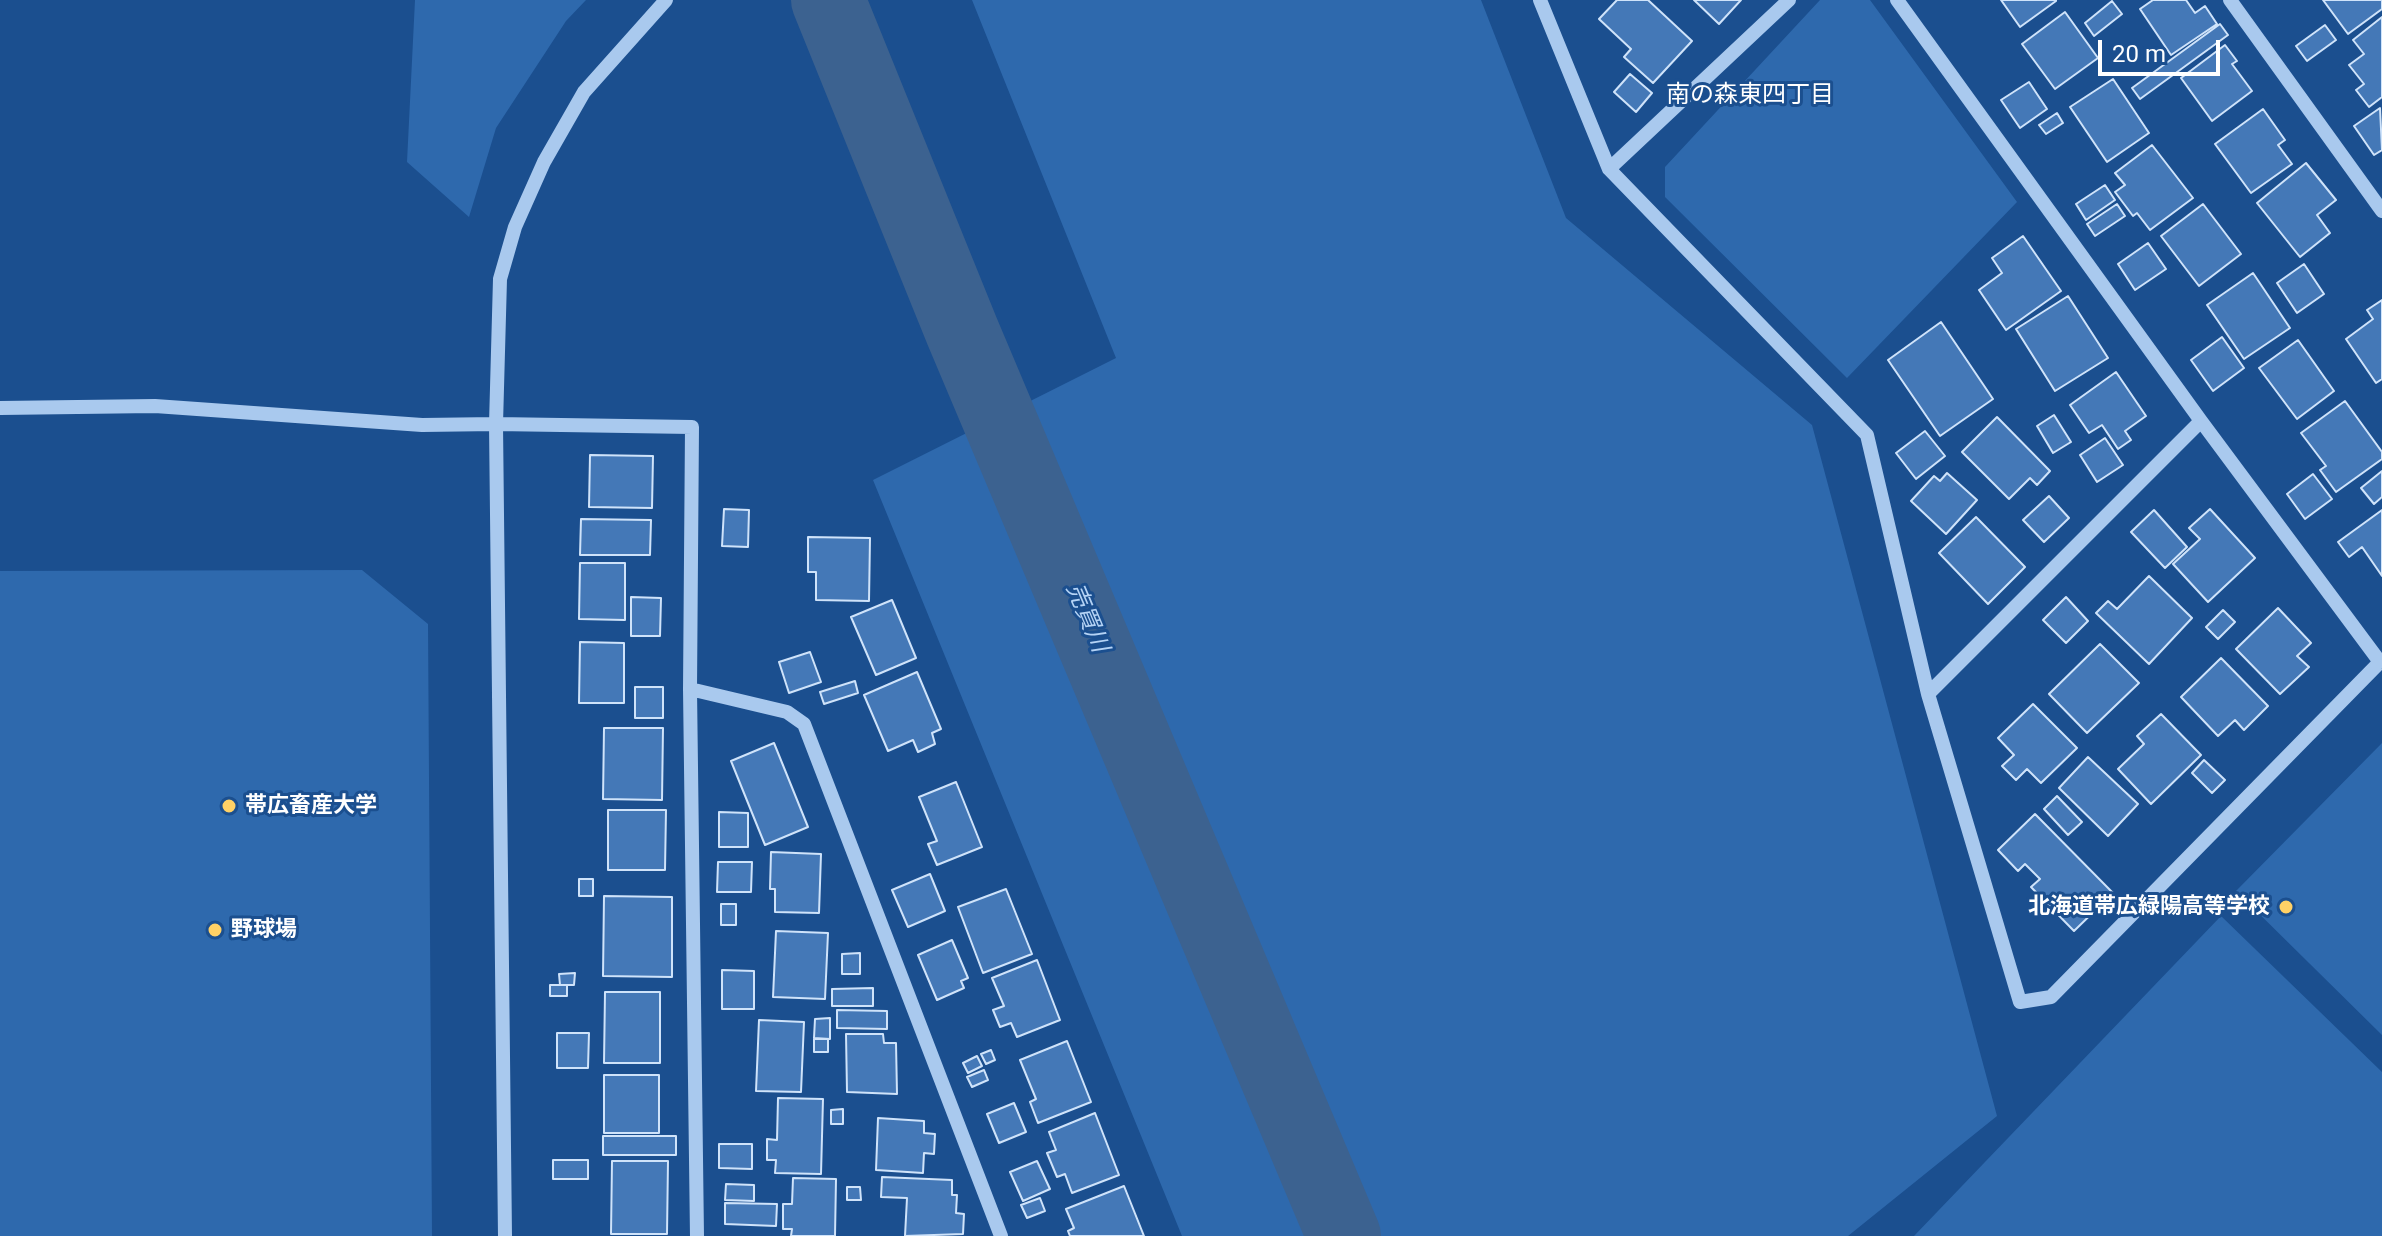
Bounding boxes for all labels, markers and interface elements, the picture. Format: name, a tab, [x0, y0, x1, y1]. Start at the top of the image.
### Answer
scale bar	[2102, 24, 2224, 74]
text: 20 m	[2112, 40, 2166, 68]
district label: 南の森東四丁目	[1666, 82, 1834, 110]
water label: 売買川	[1059, 579, 1113, 657]
place label: 帯広畜産大学	[245, 793, 377, 819]
marker: 帯広畜産大学	[220, 797, 238, 815]
place label: 北海道帯広緑陽高等学校	[2028, 894, 2270, 920]
marker: 北海道帯広緑陽高等学校	[2277, 898, 2295, 916]
place label: 野球場	[231, 917, 297, 943]
marker: 野球場	[206, 921, 224, 939]

